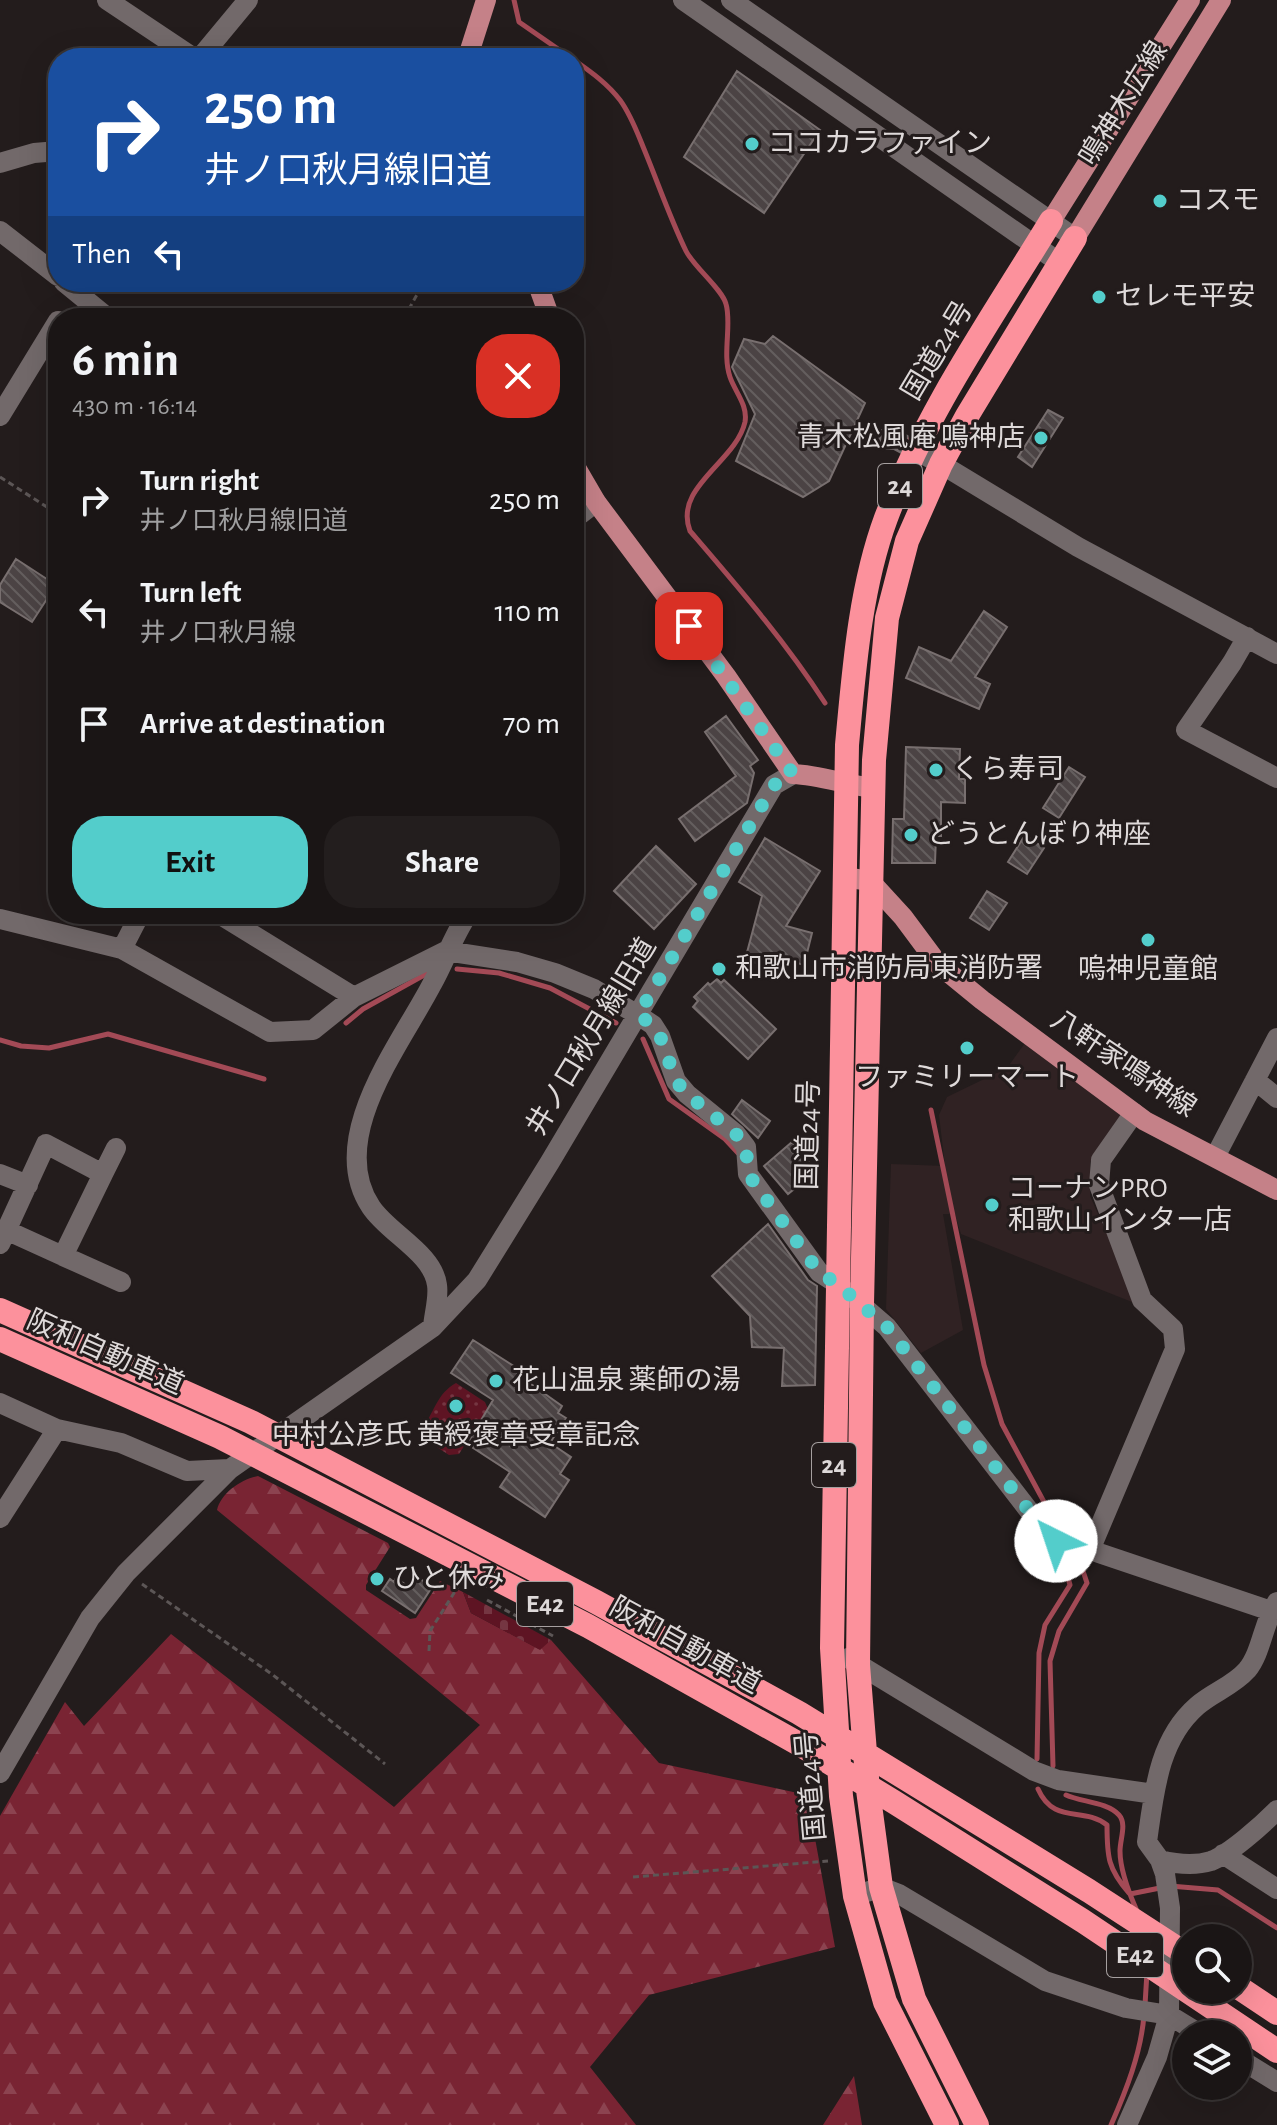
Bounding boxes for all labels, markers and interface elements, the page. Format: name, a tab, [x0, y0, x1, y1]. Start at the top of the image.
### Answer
street label: 鳴神木広線	[1073, 36, 1173, 171]
text: 250 m	[204, 78, 337, 134]
icon: right	[72, 80, 176, 184]
place label: ココカラファイン	[768, 129, 992, 158]
marker: ココカラファイン	[743, 135, 761, 153]
text: 井ノ口秋月線旧道	[204, 153, 492, 189]
place label: コスモ	[1176, 187, 1260, 215]
marker: コスモ	[1151, 192, 1169, 210]
icon: left	[147, 232, 191, 276]
text: Then	[72, 239, 131, 269]
place label: セレモ平安	[1115, 281, 1255, 311]
marker: セレモ平安	[1090, 288, 1108, 306]
street label: 国道24号	[896, 296, 978, 405]
button: close	[476, 334, 560, 418]
text: 6 min	[72, 337, 179, 385]
text: 430 m · 16:14	[72, 393, 197, 419]
place label: 青木松風庵 鳴神店	[796, 422, 1025, 452]
marker: 青木松風庵 鳴神店	[1032, 429, 1050, 447]
road number: 24	[878, 464, 922, 508]
text: Turn right	[140, 466, 259, 496]
icon: right	[72, 478, 116, 522]
text: 250 m	[489, 485, 560, 515]
text: 井ノ口秋月線旧道	[140, 508, 348, 534]
text: Turn left	[140, 578, 241, 608]
icon: left	[72, 590, 116, 634]
pin	[655, 592, 723, 660]
text: 110 m	[495, 597, 560, 627]
icon: arrive	[667, 604, 711, 648]
text: 井ノ口秋月線	[140, 620, 296, 646]
icon: arrive	[72, 702, 116, 746]
text: Arrive at destination	[140, 709, 386, 739]
text: 70 m	[503, 709, 560, 739]
place label: くら寿司	[952, 754, 1064, 784]
marker: くら寿司	[927, 761, 945, 779]
button: Exit	[72, 816, 308, 908]
button: Share	[324, 816, 560, 908]
place label: どうとんぼり神座	[927, 819, 1151, 849]
marker: どうとんぼり神座	[902, 826, 920, 844]
marker: 嗚神児童館	[1139, 931, 1157, 949]
street label: 井ノ口秋月線旧道	[521, 933, 662, 1140]
place label: 和歌山市消防局東消防署	[735, 953, 1043, 983]
place label: 嗚神児童館	[1078, 954, 1218, 984]
marker: 和歌山市消防局東消防署	[710, 960, 728, 978]
street label: 八軒家鳴神線	[1046, 1004, 1202, 1123]
marker: ファミリーマート	[958, 1039, 976, 1057]
place label: ファミリーマート	[855, 1064, 1079, 1092]
street label: 国道24号	[792, 1080, 824, 1190]
place label: コーナンPRO 和歌山インター店	[1008, 1175, 1232, 1235]
marker: コーナンPRO 和歌山インター店	[983, 1196, 1001, 1214]
street label: 阪和自動車道	[23, 1304, 188, 1400]
place label: 花山温泉 薬師の湯	[512, 1365, 741, 1395]
marker: 花山温泉 薬師の湯	[487, 1372, 505, 1390]
marker: 中村公彦氏 黄綬褒章受章記念	[447, 1397, 465, 1415]
place label: 中村公彦氏 黄綬褒章受章記念	[272, 1420, 640, 1450]
road number: 24	[812, 1443, 856, 1487]
position arrow	[1014, 1499, 1098, 1583]
place label: ひと休み	[393, 1563, 504, 1593]
marker: ひと休み	[368, 1570, 386, 1588]
road number: E42	[517, 1582, 573, 1626]
street label: 阪和自動車道	[605, 1591, 766, 1699]
street label: 国道24号	[791, 1730, 831, 1842]
map controls	[1172, 1924, 1252, 2100]
button: search	[1172, 1924, 1252, 2004]
road number: E42	[1107, 1933, 1163, 1977]
button: layers	[1172, 2020, 1252, 2100]

